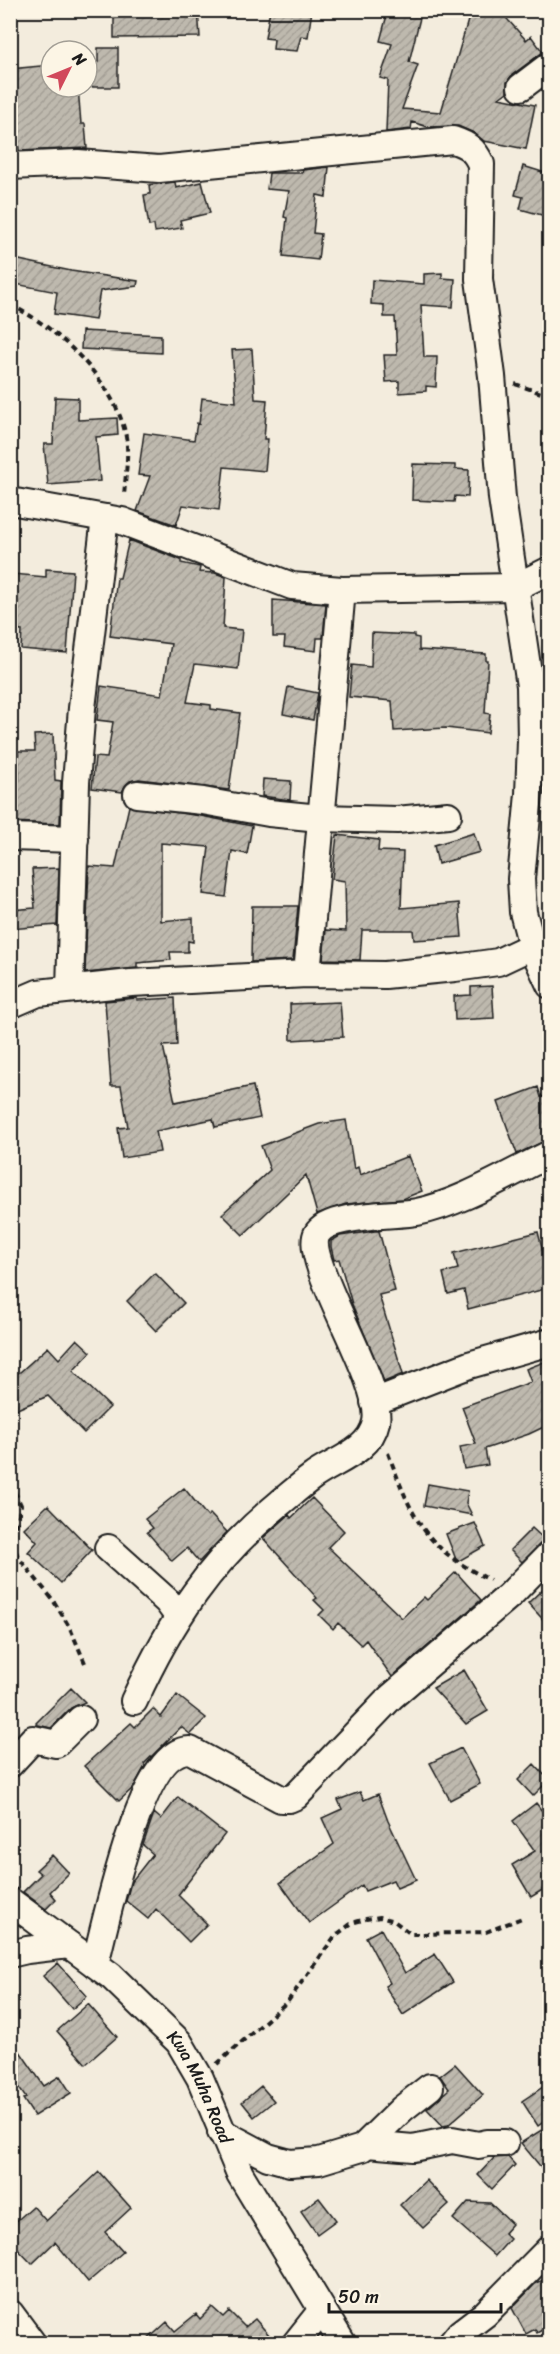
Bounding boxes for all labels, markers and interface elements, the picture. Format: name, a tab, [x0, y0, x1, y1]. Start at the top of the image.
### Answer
north arrow	[39, 39, 99, 99]
text: N	[65, 44, 95, 74]
street label: Kwa Muha Road	[159, 2022, 242, 2150]
scale bar	[329, 2276, 502, 2314]
text: 50 m	[338, 2281, 379, 2313]

